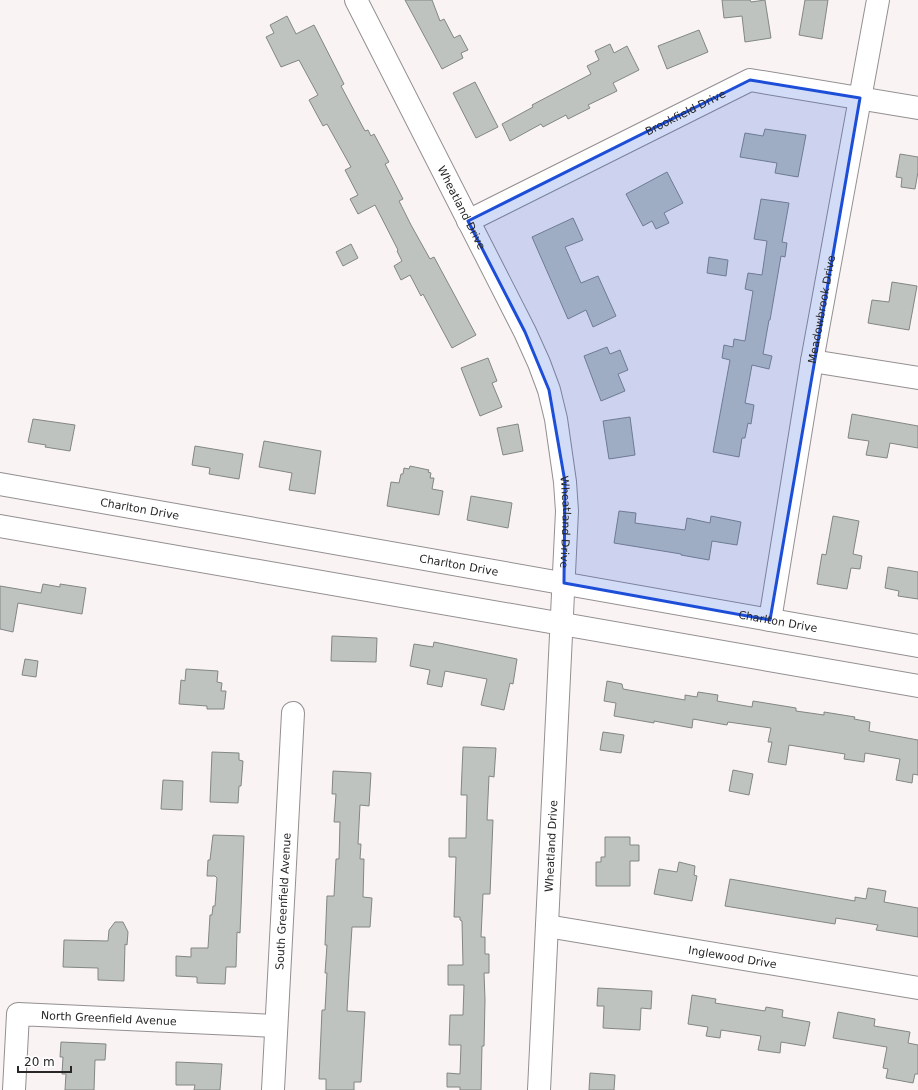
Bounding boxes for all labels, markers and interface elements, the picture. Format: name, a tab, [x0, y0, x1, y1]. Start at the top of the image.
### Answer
street label: Brookfield Drive	[643, 87, 728, 138]
street label: Wheatland Drive	[435, 164, 488, 252]
street label: Meadowbrook Drive	[806, 254, 838, 364]
street label: Wheatland Drive	[557, 475, 573, 569]
street label: Charlton Drive	[99, 496, 180, 523]
street label: Charlton Drive	[418, 552, 500, 579]
street label: Charlton Drive	[737, 608, 819, 635]
street label: Wheatland Drive	[543, 799, 560, 892]
street label: South Greenfield Avenue	[273, 832, 294, 970]
street label: Inglewood Drive	[687, 944, 778, 971]
street label: North Greenfield Avenue	[41, 1009, 177, 1028]
scale bar	[18, 1048, 71, 1074]
text: 20 m	[24, 1055, 55, 1069]

